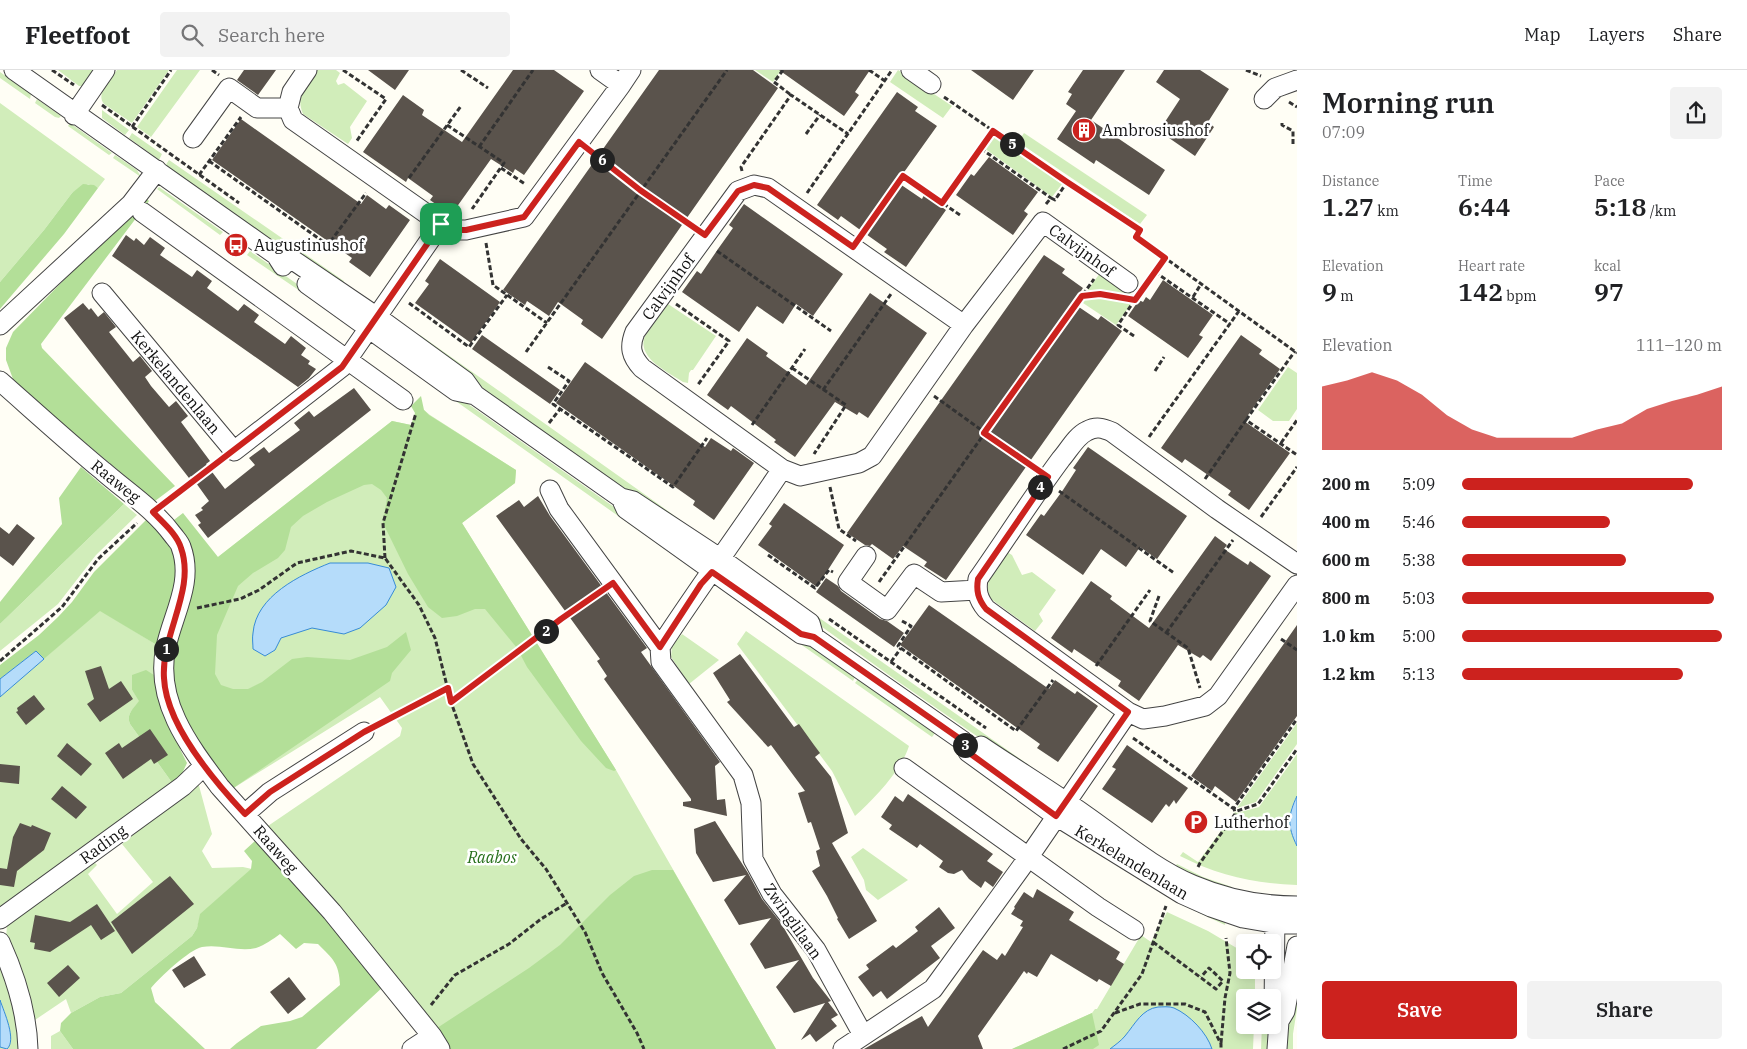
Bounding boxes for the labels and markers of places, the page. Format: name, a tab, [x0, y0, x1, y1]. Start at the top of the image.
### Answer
building icon: Ambrosiushof	[1071, 117, 1097, 143]
place label: Ambrosiushof	[1102, 120, 1210, 140]
pin: 5	[1000, 132, 1024, 156]
pin: 6	[590, 148, 614, 172]
pin	[420, 203, 462, 245]
bus stop icon: Augustinushof	[223, 232, 249, 258]
place label: Augustinushof	[254, 235, 365, 255]
pin: 4	[1028, 474, 1052, 500]
pin: 2	[534, 618, 558, 644]
pin: 1	[154, 636, 178, 662]
pin: 3	[952, 732, 978, 758]
parking icon: Lutherhof	[1183, 809, 1209, 835]
place label: Lutherhof	[1214, 812, 1290, 832]

